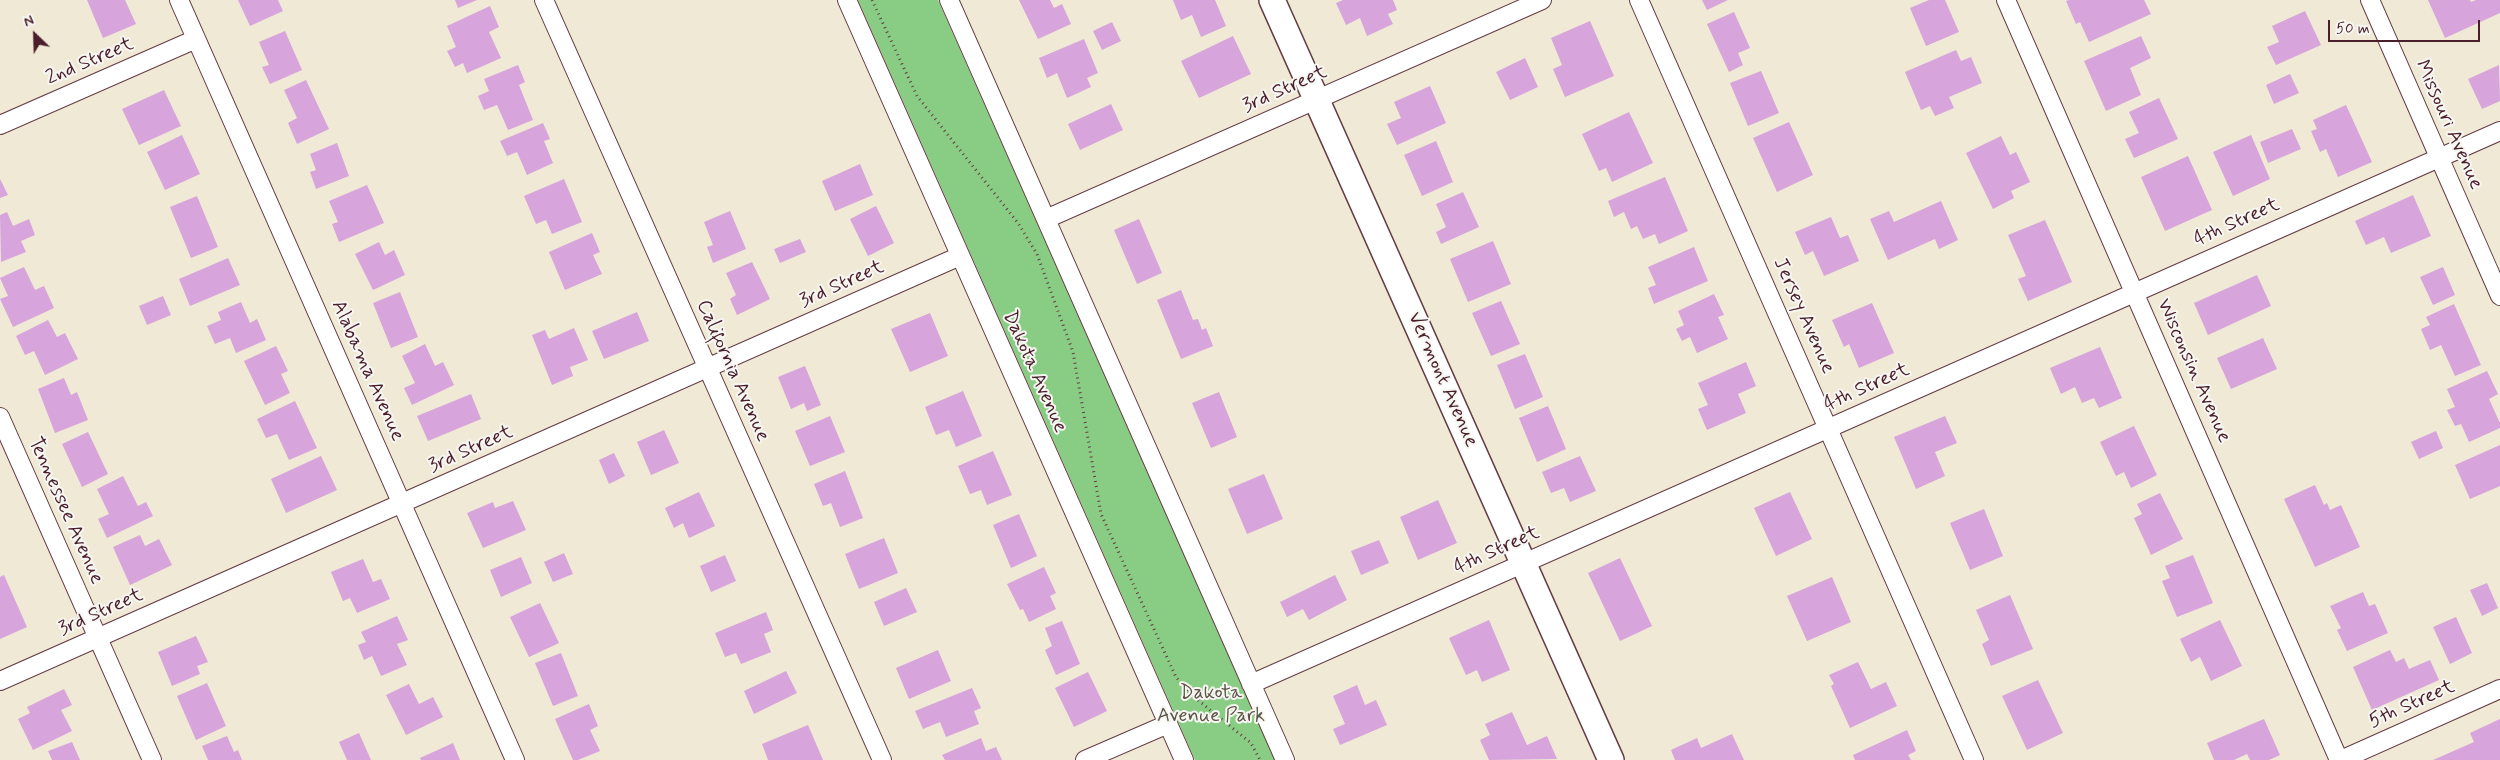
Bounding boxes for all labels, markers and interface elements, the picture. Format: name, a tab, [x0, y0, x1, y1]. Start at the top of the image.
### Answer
north arrow	[10, 10, 60, 60]
scale bar	[2330, 10, 2482, 42]
text: N	[21, 11, 37, 31]
text: 50 m	[2336, 19, 2370, 39]
street label: 2nd Street	[43, 33, 137, 91]
street label: Missouri Avenue	[2409, 57, 2487, 193]
street label: 3rd Street	[1239, 61, 1331, 119]
street label: 4th Street	[2190, 193, 2284, 253]
street label: Jersey Avenue	[1767, 254, 1839, 378]
street label: 3rd Street	[796, 256, 888, 314]
street label: Wisconsin Avenue	[2151, 295, 2235, 447]
street label: California Avenue	[690, 296, 774, 446]
street label: Alabama Avenue	[325, 297, 409, 445]
street label: Dakota Avenue	[996, 307, 1072, 437]
street label: Vermont Avenue	[1401, 309, 1483, 451]
street label: 4th Street	[1820, 358, 1914, 418]
street label: 3rd Street	[425, 421, 517, 479]
street label: Tennessee Avenue	[22, 434, 108, 588]
street label: 4th Street	[1450, 521, 1544, 581]
street label: 3rd Street	[55, 584, 147, 642]
street label: 5th Street	[2365, 675, 2459, 735]
park label: Dakota Avenue Park	[1157, 682, 1265, 729]

